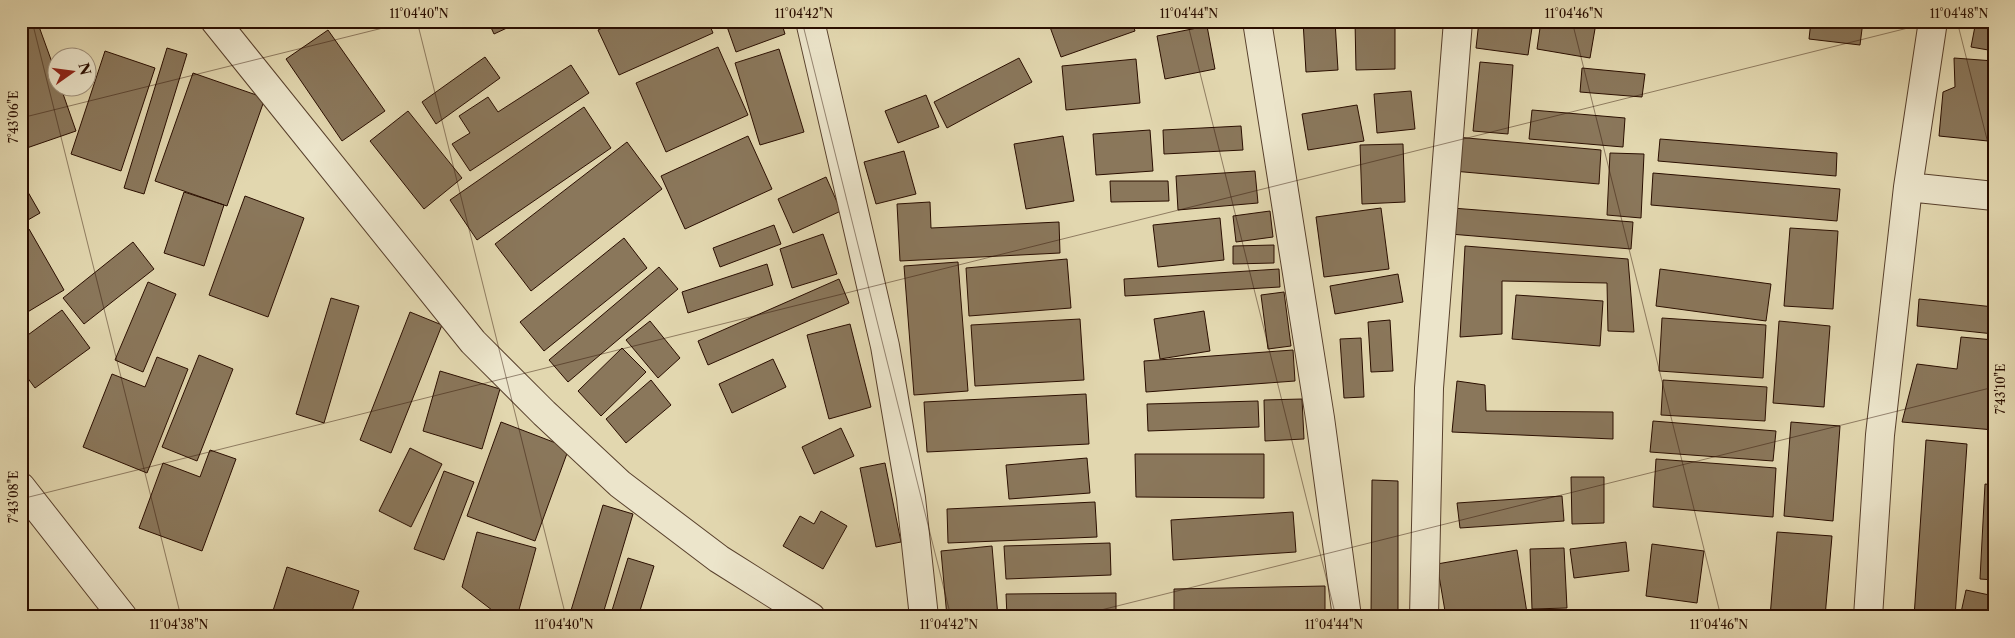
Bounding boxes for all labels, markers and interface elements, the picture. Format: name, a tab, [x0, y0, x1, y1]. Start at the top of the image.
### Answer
text: 11°04'40"N	[389, 6, 449, 21]
text: 11°04'42"N	[775, 6, 833, 21]
text: 11°04'44"N	[1160, 6, 1218, 21]
text: 11°04'46"N	[1545, 6, 1603, 21]
text: 11°04'48"N	[1930, 6, 1988, 21]
north arrow	[48, 48, 98, 98]
text: N	[74, 61, 95, 77]
text: 7°43'06"E	[6, 91, 21, 143]
text: 7°43'10"E	[1993, 364, 2008, 414]
text: 7°43'08"E	[6, 471, 21, 523]
text: 11°04'38"N	[149, 617, 209, 632]
text: 11°04'40"N	[534, 617, 594, 632]
text: 11°04'42"N	[920, 617, 978, 632]
text: 11°04'44"N	[1305, 617, 1363, 632]
text: 11°04'46"N	[1690, 617, 1748, 632]

